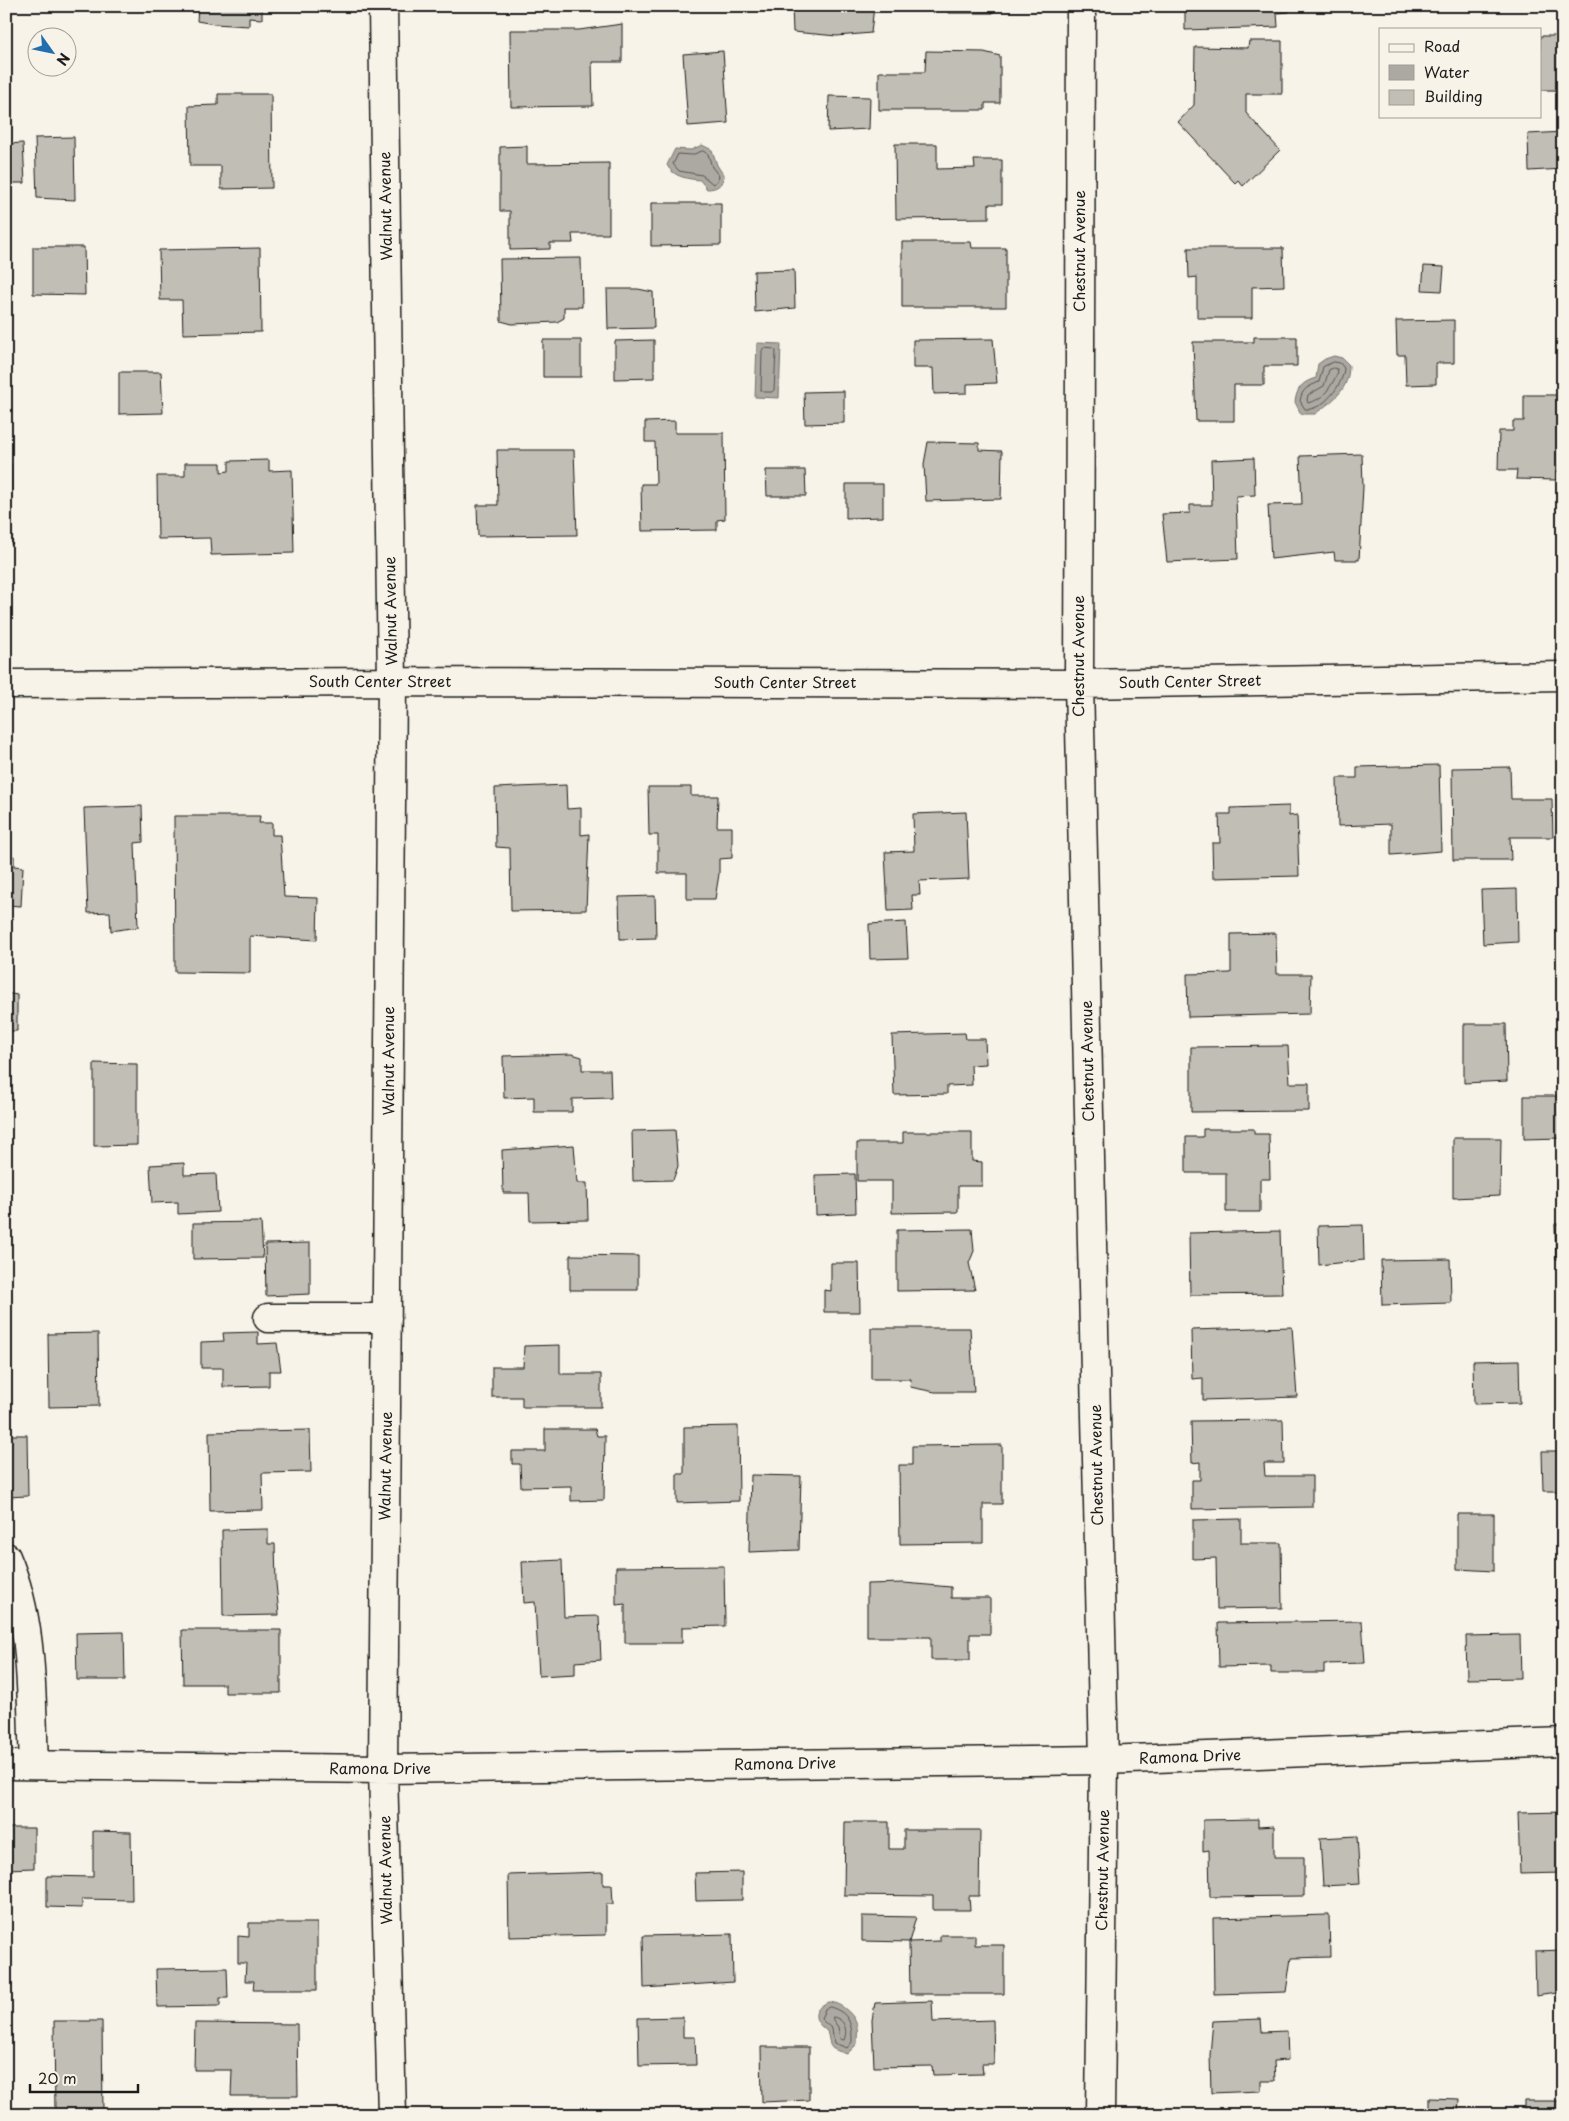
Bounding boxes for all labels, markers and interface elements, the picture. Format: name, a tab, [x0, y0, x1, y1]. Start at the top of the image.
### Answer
north arrow	[28, 28, 78, 78]
legend	[1379, 28, 1542, 118]
text: Road	[1424, 34, 1460, 57]
text: N	[51, 49, 75, 70]
text: Water	[1424, 60, 1469, 83]
text: Building	[1424, 84, 1483, 107]
street label: Walnut Avenue	[372, 151, 397, 261]
street label: Chestnut Avenue	[1067, 190, 1090, 312]
street label: Walnut Avenue	[377, 556, 402, 666]
street label: Chestnut Avenue	[1066, 595, 1089, 717]
street label: South Center Street	[1118, 668, 1262, 693]
street label: South Center Street	[309, 669, 451, 692]
street label: South Center Street	[714, 670, 856, 693]
street label: Chestnut Avenue	[1074, 1000, 1099, 1122]
street label: Walnut Avenue	[376, 1006, 399, 1116]
street label: Chestnut Avenue	[1083, 1404, 1108, 1526]
street label: Walnut Avenue	[372, 1411, 397, 1521]
street label: Ramona Drive	[1138, 1742, 1241, 1769]
street label: Ramona Drive	[734, 1750, 836, 1775]
street label: Ramona Drive	[329, 1756, 431, 1779]
street label: Chestnut Avenue	[1089, 1809, 1114, 1931]
street label: Walnut Avenue	[372, 1815, 397, 1925]
scale bar	[30, 2061, 138, 2093]
text: 20 m	[38, 2066, 77, 2089]

